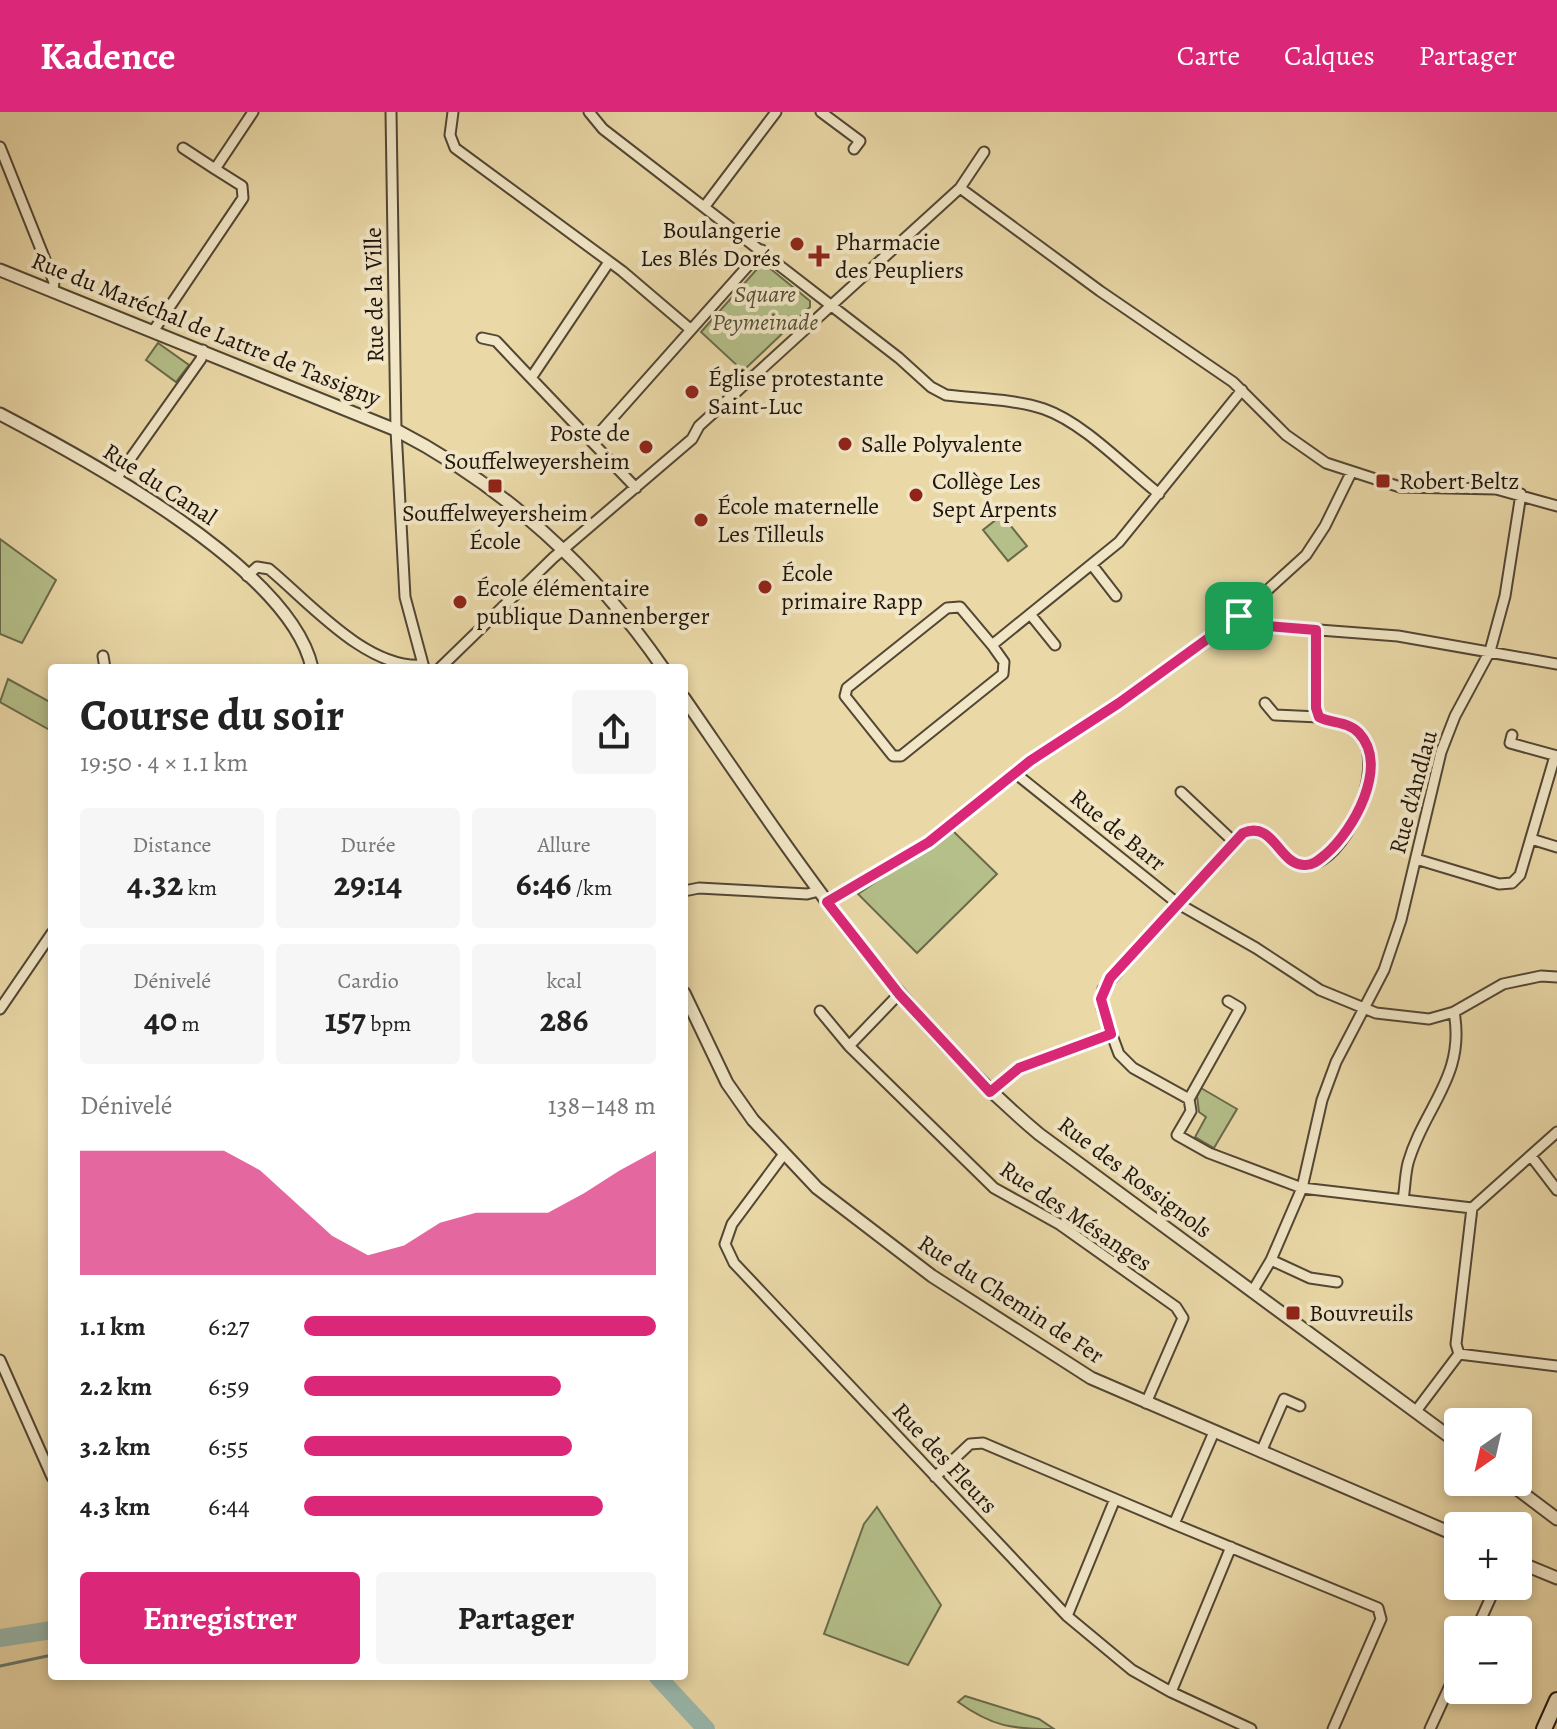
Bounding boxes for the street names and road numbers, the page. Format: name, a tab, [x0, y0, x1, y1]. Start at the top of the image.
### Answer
street label: Rue de la Ville	[357, 227, 391, 363]
street label: Rue du Maréchal de Lattre de Tassigny	[27, 244, 386, 414]
street label: Rue du Canal	[97, 435, 223, 533]
street label: Rue d'Andlau	[1381, 727, 1445, 857]
street label: Rue de Barr	[1063, 781, 1173, 879]
street label: Rue des Rossignols	[1051, 1109, 1219, 1245]
street label: Rue des Mésanges	[993, 1153, 1159, 1279]
street label: Rue du Chemin de Fer	[912, 1227, 1110, 1371]
street label: Rue des Fleurs	[885, 1395, 1005, 1521]

